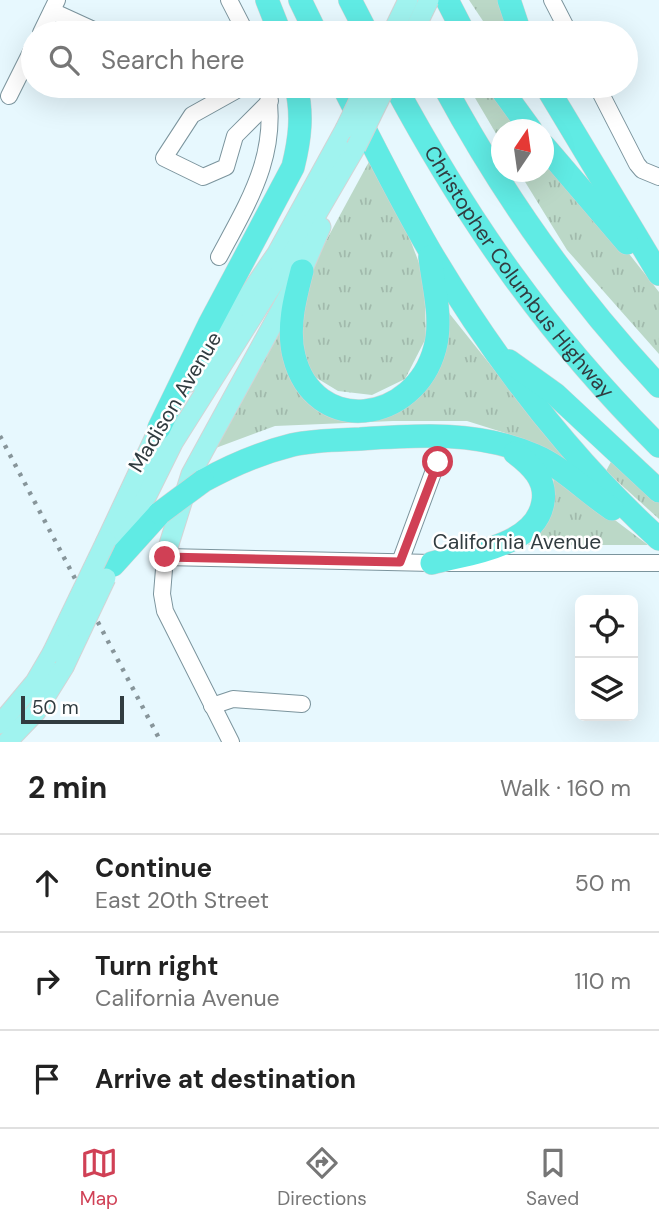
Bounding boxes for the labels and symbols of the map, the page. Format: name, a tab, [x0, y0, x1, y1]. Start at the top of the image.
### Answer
north arrow	[491, 119, 554, 182]
street label: Christopher Columbus Highway	[418, 140, 621, 405]
street label: Madison Avenue	[122, 326, 228, 477]
route start	[422, 446, 453, 477]
street label: California Avenue	[433, 528, 601, 556]
route end	[149, 541, 180, 572]
scale bar	[21, 693, 124, 725]

